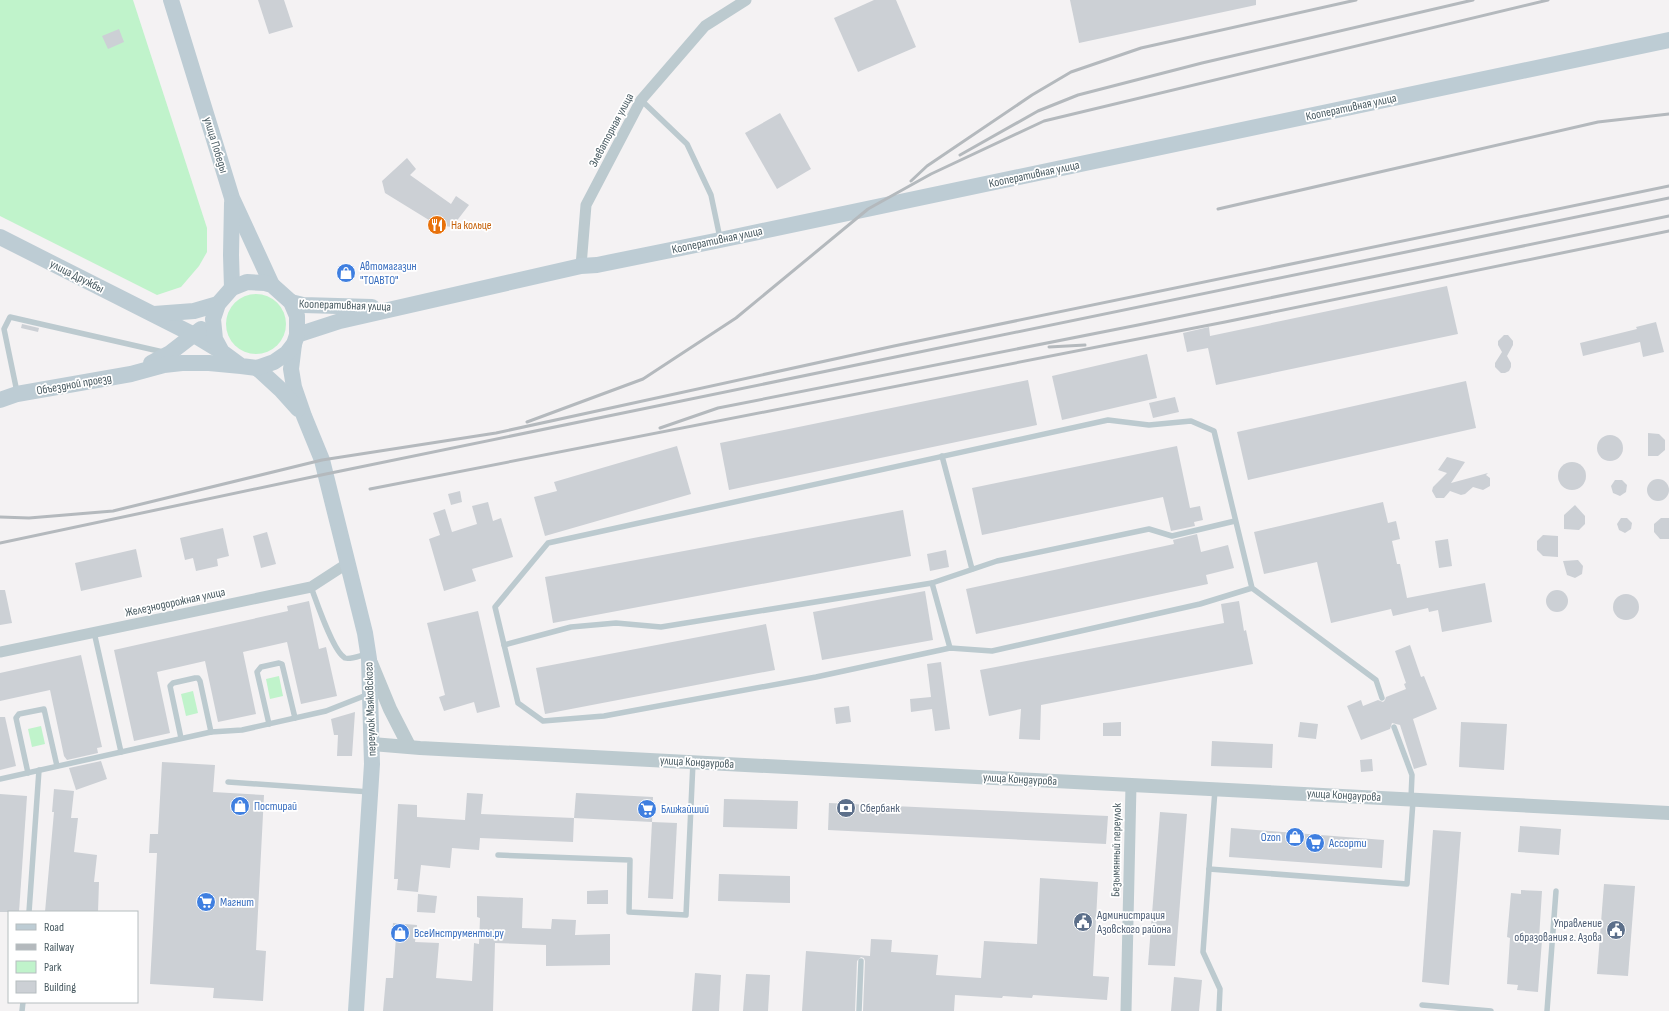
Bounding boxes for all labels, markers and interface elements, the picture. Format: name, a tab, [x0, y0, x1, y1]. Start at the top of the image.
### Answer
street label: Элеваторная улица	[586, 90, 637, 170]
street label: Кооперативная улица	[1304, 90, 1398, 124]
street label: улица Победы	[200, 115, 231, 175]
street label: Кооперативная улица	[987, 157, 1081, 191]
restaurant icon: На кольце	[426, 214, 448, 236]
place label: На кольце	[451, 218, 492, 233]
street label: Кооперативная улица	[670, 223, 764, 257]
street label: улица Дружбы	[47, 256, 107, 297]
place label: Автомагазин "ТОАВТО"	[359, 259, 417, 288]
shop icon: Автомагазин "ТОАВТО"	[335, 262, 357, 284]
street label: Кооперативная улица	[299, 296, 392, 315]
street label: Объездной проезд	[35, 370, 113, 398]
street label: Железнодорожная улица	[124, 584, 227, 620]
street label: переулок Маяковского	[361, 662, 380, 756]
street label: улица Кондаурова	[659, 753, 735, 772]
street label: улица Кондаурова	[982, 770, 1058, 789]
street label: улица Кондаурова	[1306, 786, 1382, 805]
shop icon: Постирай	[229, 795, 251, 817]
bank icon: Сбербанк	[835, 797, 857, 819]
supermarket icon: Ближайший	[636, 798, 658, 820]
place label: Постирай	[254, 799, 297, 814]
place label: Сбербанк	[860, 801, 900, 816]
place label: Ближайший	[661, 802, 709, 817]
street label: Безымянный переулок	[1108, 803, 1125, 897]
shop icon: Ozon	[1284, 826, 1306, 848]
place label: Ozon	[1261, 830, 1281, 845]
supermarket icon: Ассорти	[1304, 832, 1326, 854]
place label: Ассорти	[1328, 836, 1366, 851]
supermarket icon: Магнит	[195, 891, 217, 913]
place label: Магнит	[220, 895, 254, 910]
place label: Администрация Азовского района	[1096, 908, 1172, 937]
legend	[8, 911, 138, 1003]
public building icon: Администрация Азовского района	[1072, 911, 1094, 933]
place label: Управление образования г. Азова	[1514, 916, 1602, 945]
public building icon: Управление образования г. Азова	[1605, 919, 1627, 941]
text: Road	[44, 920, 64, 935]
shop icon: ВсеИнструменты.ру	[389, 922, 411, 944]
place label: ВсеИнструменты.ру	[414, 926, 504, 941]
text: Railway	[44, 940, 75, 955]
text: Park	[44, 960, 62, 975]
text: Building	[44, 980, 76, 995]

